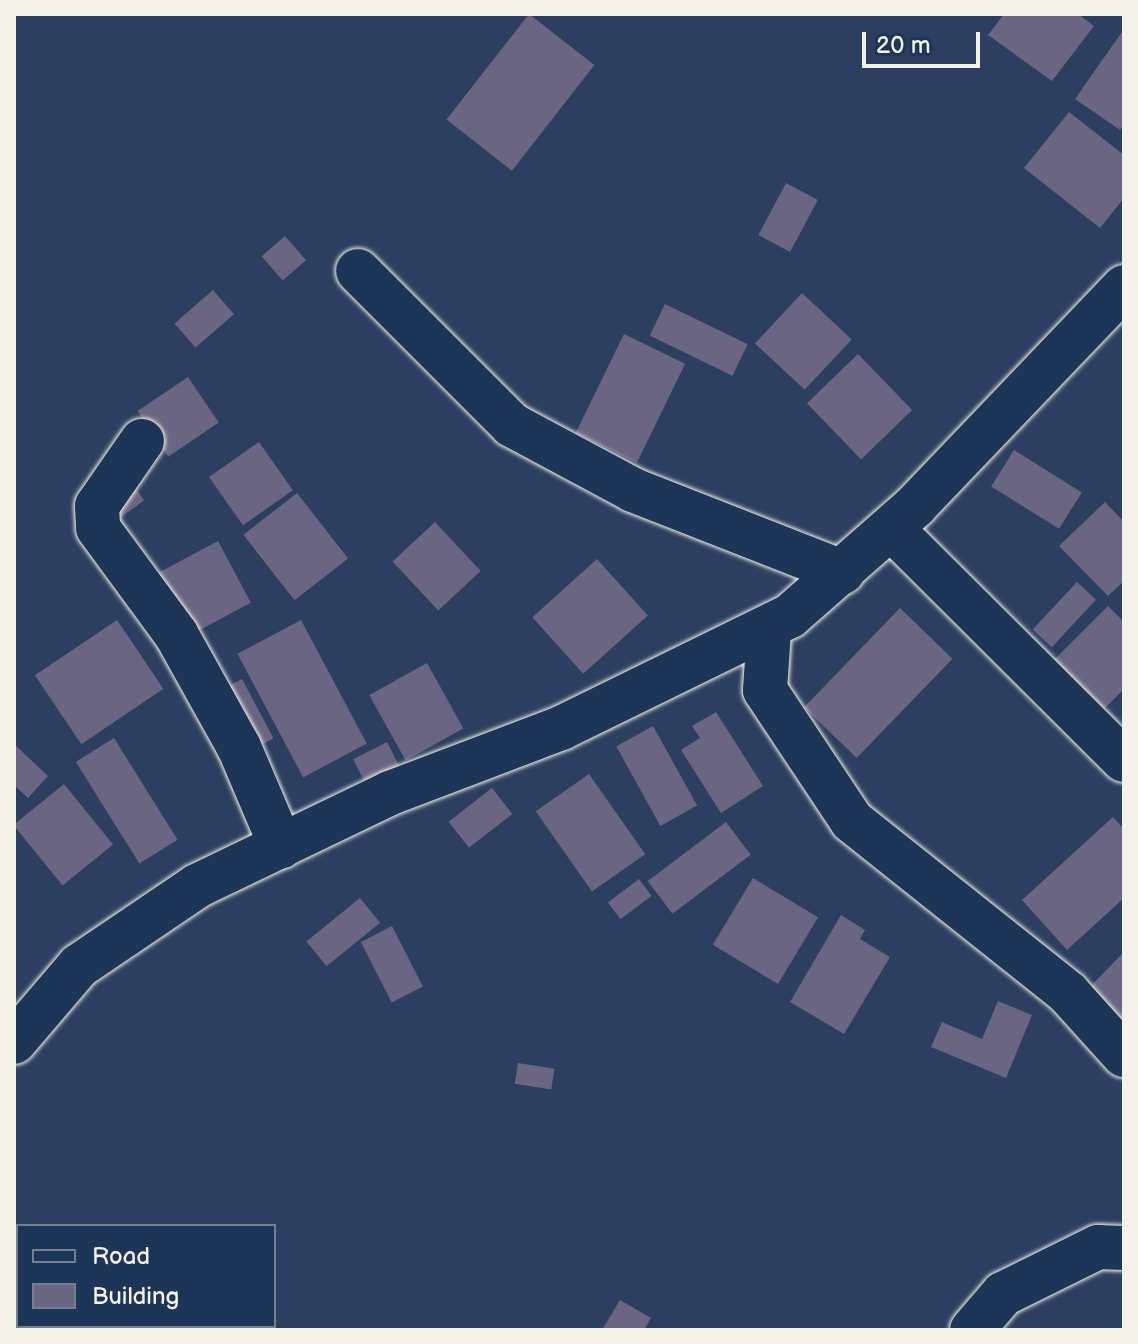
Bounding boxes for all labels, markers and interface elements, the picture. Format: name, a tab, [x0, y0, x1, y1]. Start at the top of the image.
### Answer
scale bar	[866, 16, 984, 66]
text: 20 m	[876, 31, 931, 60]
legend	[16, 1224, 276, 1328]
text: Road	[92, 1242, 150, 1271]
text: Building	[92, 1282, 179, 1311]

